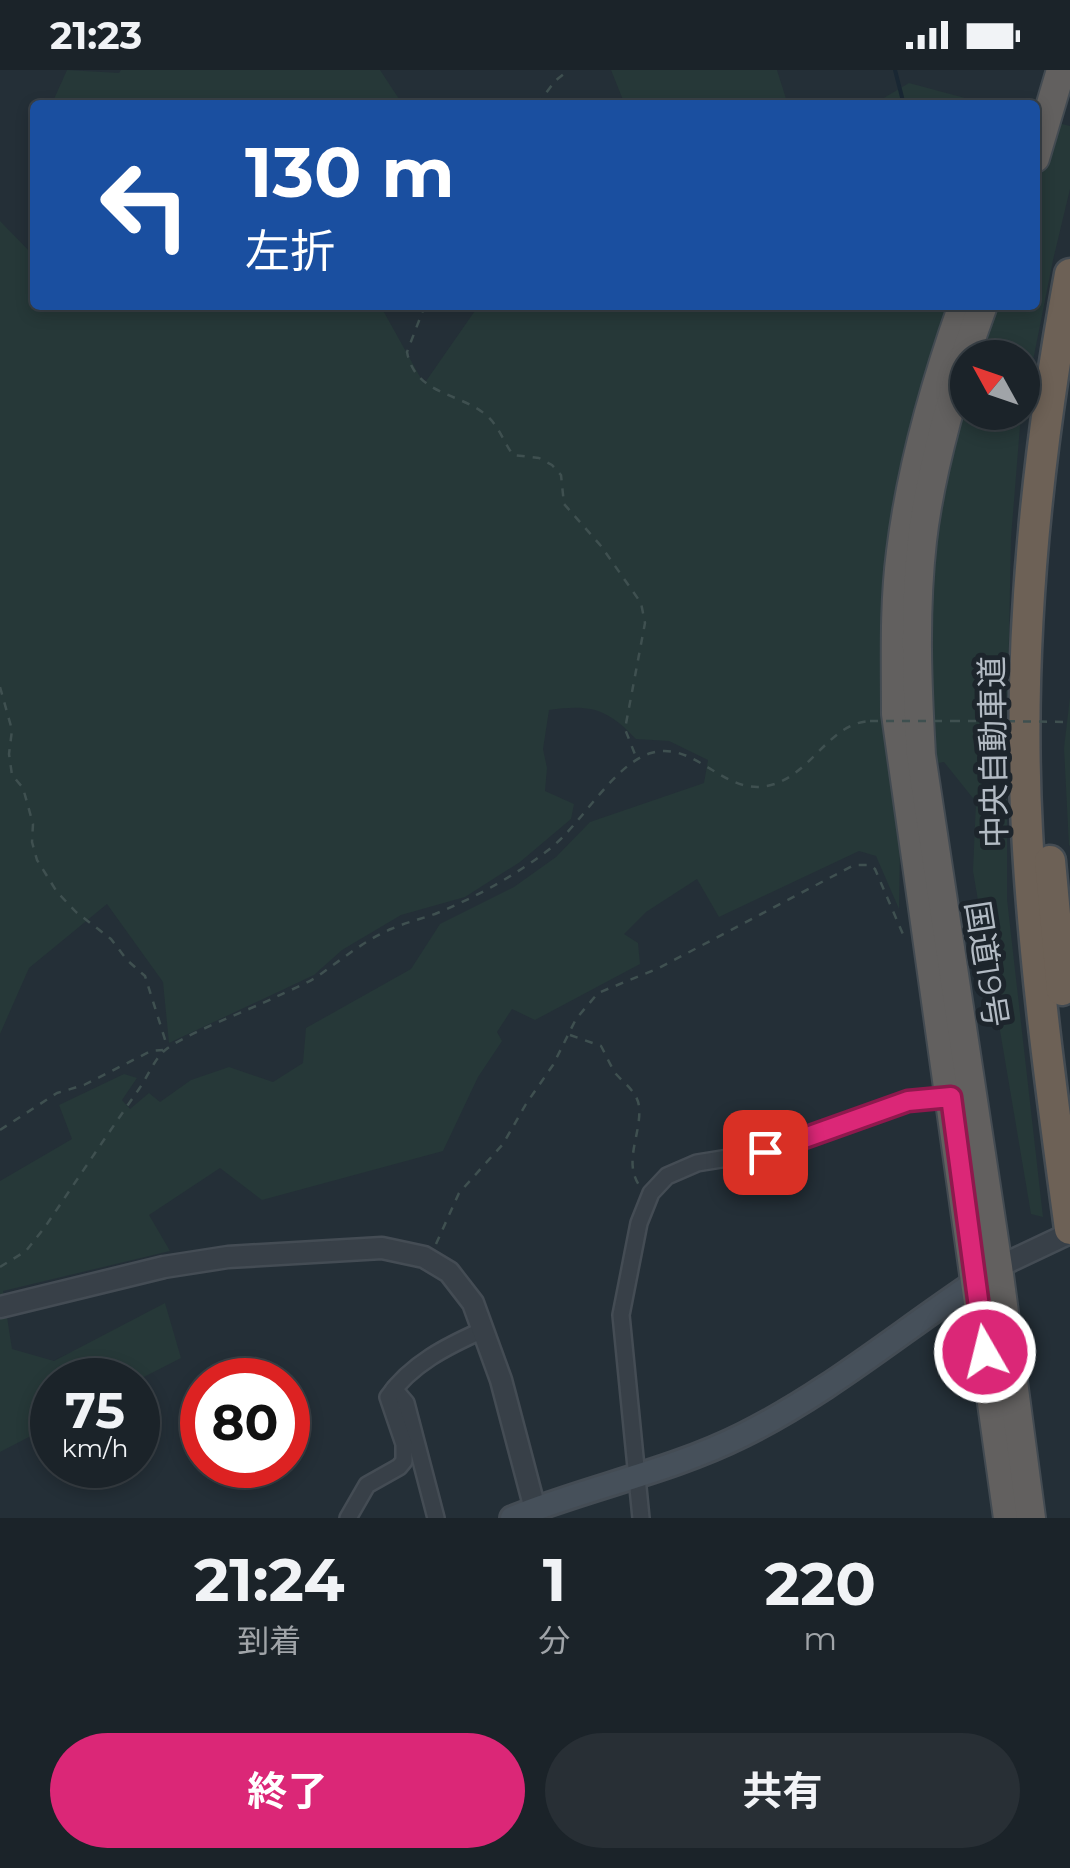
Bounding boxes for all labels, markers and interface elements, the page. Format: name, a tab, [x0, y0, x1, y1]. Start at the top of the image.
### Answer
text: 21:23	[50, 12, 142, 59]
text: 130 m	[245, 129, 455, 215]
icon: left	[80, 140, 210, 270]
text: 左折	[245, 223, 335, 278]
north arrow	[950, 340, 1040, 430]
map controls	[950, 340, 1040, 430]
street label: 中央自動車道	[972, 656, 1014, 848]
street label: 国道19号	[958, 898, 1016, 1030]
pin	[723, 1110, 808, 1195]
icon: arrive	[738, 1125, 793, 1180]
position arrow	[933, 1300, 1037, 1404]
speed limit sign: 80	[180, 1358, 310, 1488]
text: 75	[65, 1380, 125, 1441]
text: km/h	[62, 1433, 128, 1463]
text: 21:24	[194, 1543, 345, 1616]
text: 1	[543, 1543, 566, 1616]
text: 220	[765, 1547, 876, 1620]
text: m	[803, 1619, 837, 1658]
text: 到着	[237, 1621, 301, 1660]
text: 分	[539, 1621, 571, 1660]
button: 終了	[50, 1733, 525, 1848]
button: 共有	[545, 1733, 1020, 1848]

